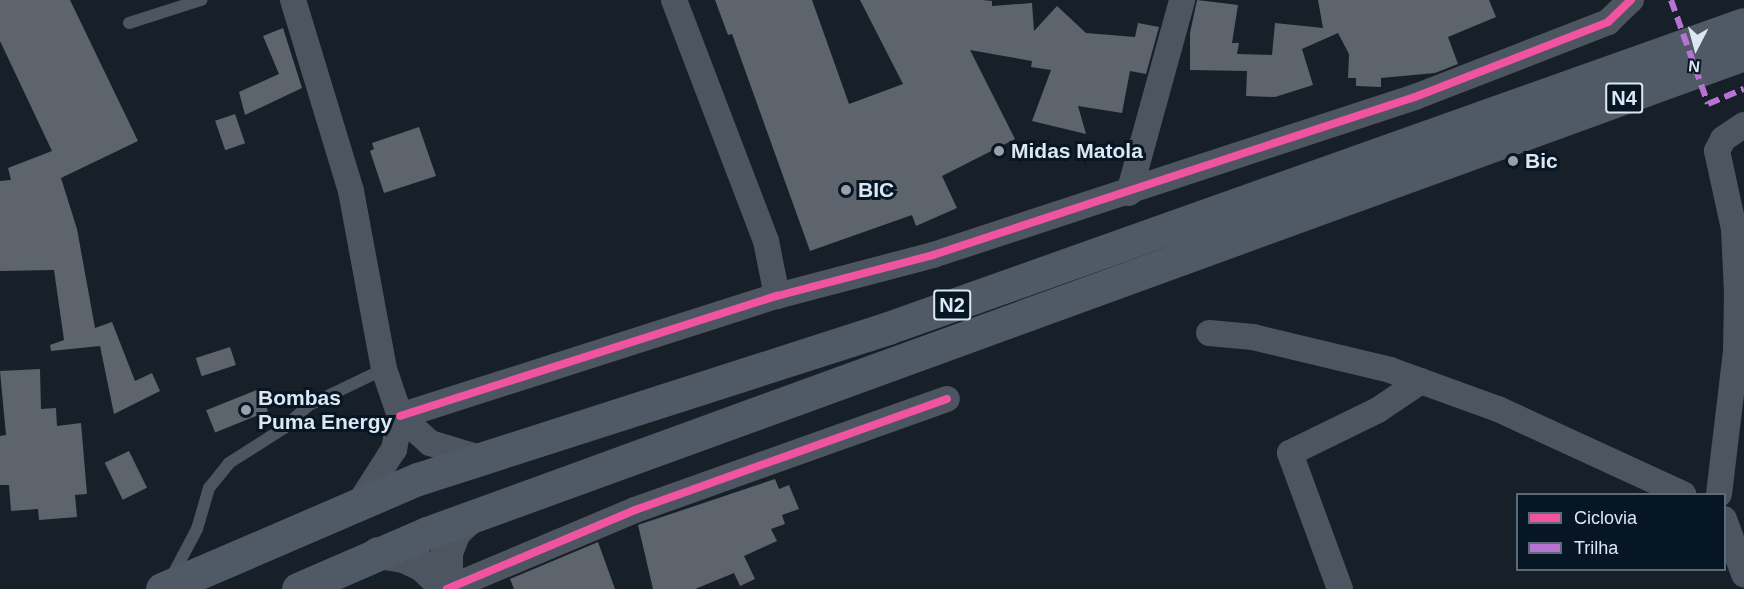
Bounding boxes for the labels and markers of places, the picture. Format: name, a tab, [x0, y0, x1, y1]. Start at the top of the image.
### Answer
place label: Midas Matola	[1011, 138, 1143, 164]
marker: Midas Matola	[992, 144, 1006, 158]
place label: Bic	[1525, 148, 1558, 174]
marker: Bic	[1506, 154, 1520, 168]
place label: BIC	[858, 177, 894, 203]
marker: BIC	[839, 183, 853, 197]
place label: Bombas Puma Energy	[258, 385, 392, 435]
marker: Bombas Puma Energy	[239, 403, 253, 417]

